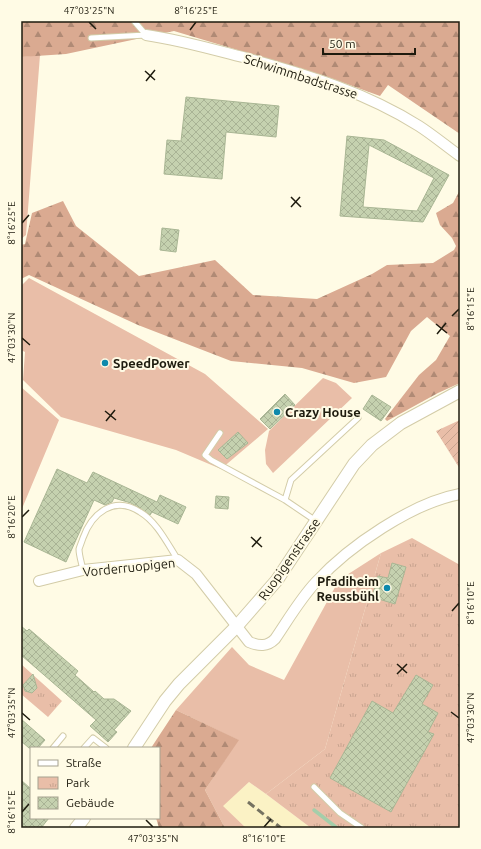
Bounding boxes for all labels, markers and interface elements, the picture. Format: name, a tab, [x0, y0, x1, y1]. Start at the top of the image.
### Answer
text: 47°03'25"N	[64, 5, 114, 16]
text: 8°16'25"E	[174, 5, 218, 16]
scale bar	[323, 30, 415, 56]
text: 50 m	[329, 37, 356, 50]
street label: Schwimmbadstrasse	[242, 51, 360, 101]
text: 8°16'25"E	[6, 201, 17, 245]
text: 8°16'15"E	[465, 287, 476, 331]
text: 47°03'30"N	[6, 313, 17, 363]
place label: SpeedPower	[113, 356, 190, 370]
marker: SpeedPower	[100, 358, 110, 368]
place label: Crazy House	[285, 405, 361, 419]
marker: Crazy House	[272, 407, 282, 417]
text: 8°16'20"E	[6, 495, 17, 539]
street label: Ruopigenstrasse	[256, 515, 322, 603]
street label: Vorderruopigen	[82, 555, 176, 579]
place label: Pfadiheim Reussbühl	[316, 574, 379, 603]
text: 8°16'10"E	[465, 581, 476, 625]
marker: Pfadiheim Reussbühl	[382, 583, 392, 593]
text: 47°03'35"N	[6, 688, 17, 738]
text: 47°03'30"N	[465, 693, 476, 743]
legend	[30, 747, 160, 819]
text: Straße	[66, 756, 102, 769]
text: Park	[66, 776, 90, 789]
text: 8°16'15"E	[6, 790, 17, 834]
text: Gebäude	[66, 796, 114, 809]
text: 47°03'35"N	[128, 833, 178, 844]
text: 8°16'10"E	[242, 833, 286, 844]

